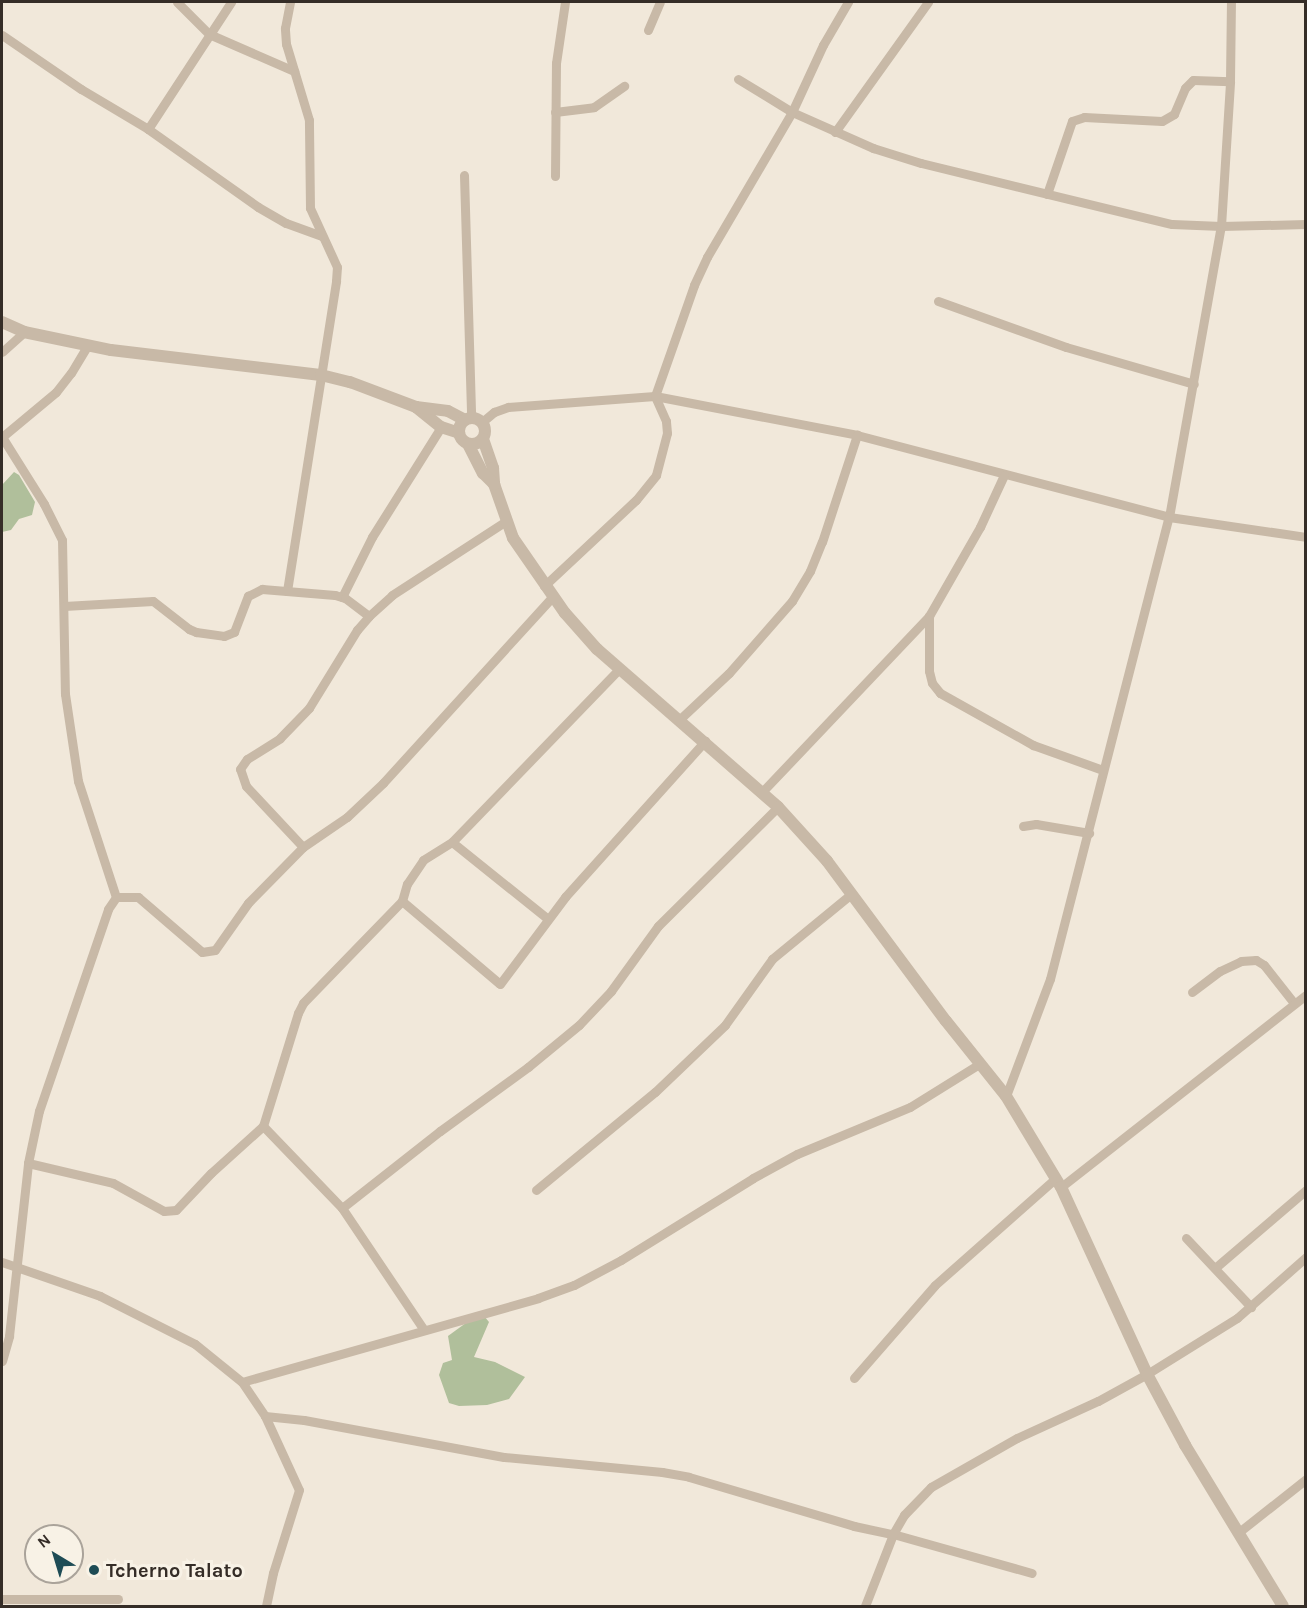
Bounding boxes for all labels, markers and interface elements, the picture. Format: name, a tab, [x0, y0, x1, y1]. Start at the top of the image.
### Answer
north arrow	[24, 1524, 84, 1584]
text: N	[33, 1530, 54, 1552]
place label: Tcherno Talato	[106, 1558, 243, 1582]
marker: Tcherno Talato	[87, 1563, 101, 1577]

